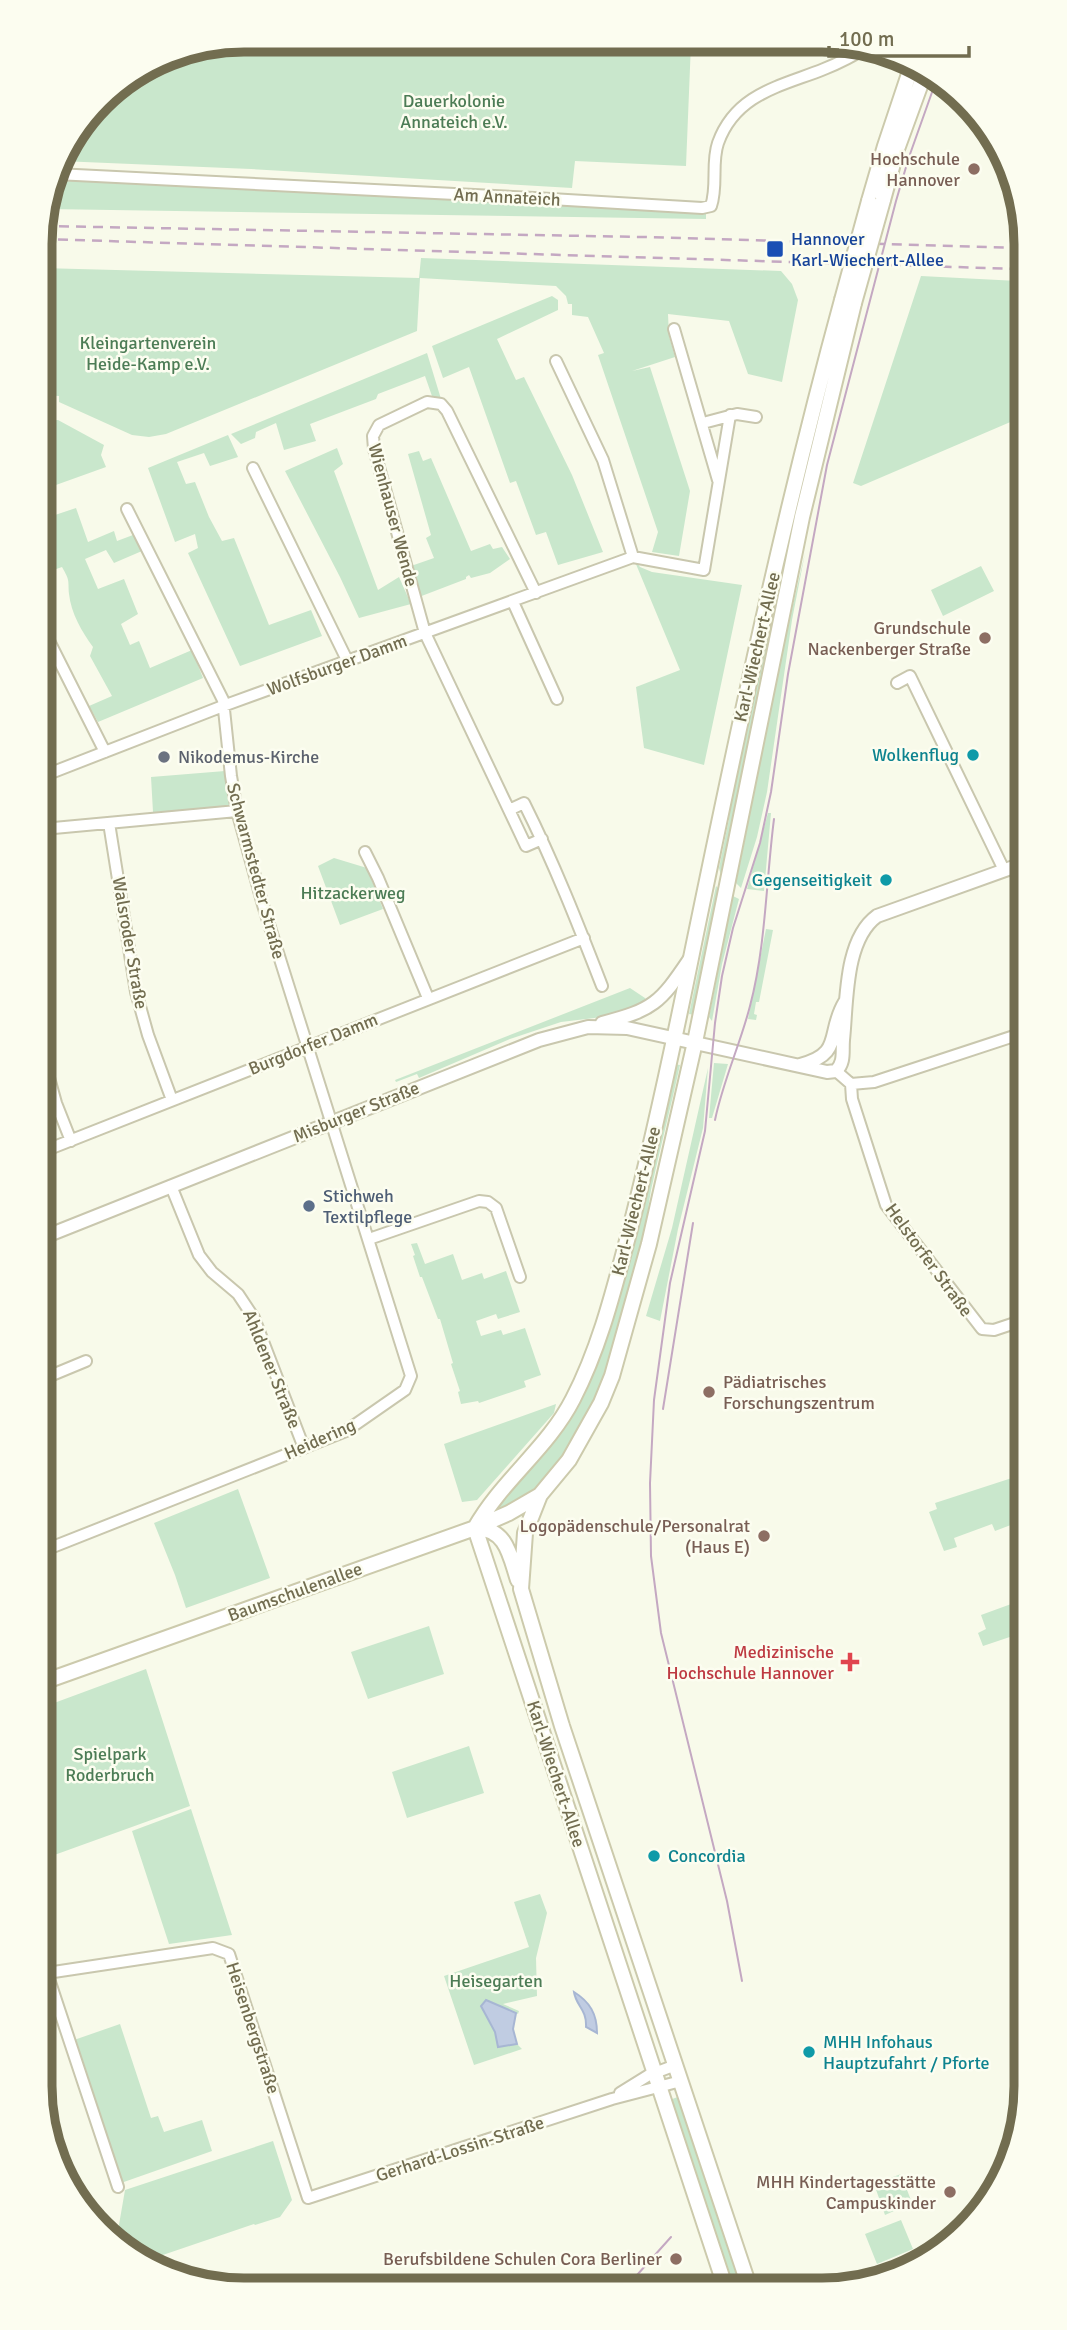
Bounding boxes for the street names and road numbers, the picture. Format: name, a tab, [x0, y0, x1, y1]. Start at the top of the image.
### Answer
street label: Am Annateich	[453, 183, 561, 211]
street label: Wienhauser Wende	[363, 441, 423, 589]
street label: Karl-Wiechert-Allee	[729, 570, 785, 724]
street label: Wolfsburger Damm	[264, 629, 410, 701]
street label: Schwarmstedter Straße	[222, 781, 290, 961]
street label: Walsroder Straße	[108, 875, 152, 1011]
street label: Burgdorfer Damm	[245, 1008, 381, 1080]
street label: Misburger Straße	[290, 1077, 422, 1147]
street label: Karl-Wiechert-Allee	[607, 1124, 665, 1278]
street label: Helstorfer Straße	[881, 1199, 977, 1321]
street label: Ahldener Straße	[238, 1306, 306, 1432]
street label: Heidering	[281, 1414, 359, 1464]
street label: Baumschulenallee	[225, 1557, 365, 1627]
street label: Karl-Wiechert-Allee	[522, 1698, 590, 1850]
street label: Heisenbergstraße	[221, 1959, 285, 2097]
street label: Gerhard-Lossin-Straße	[373, 2111, 547, 2187]

